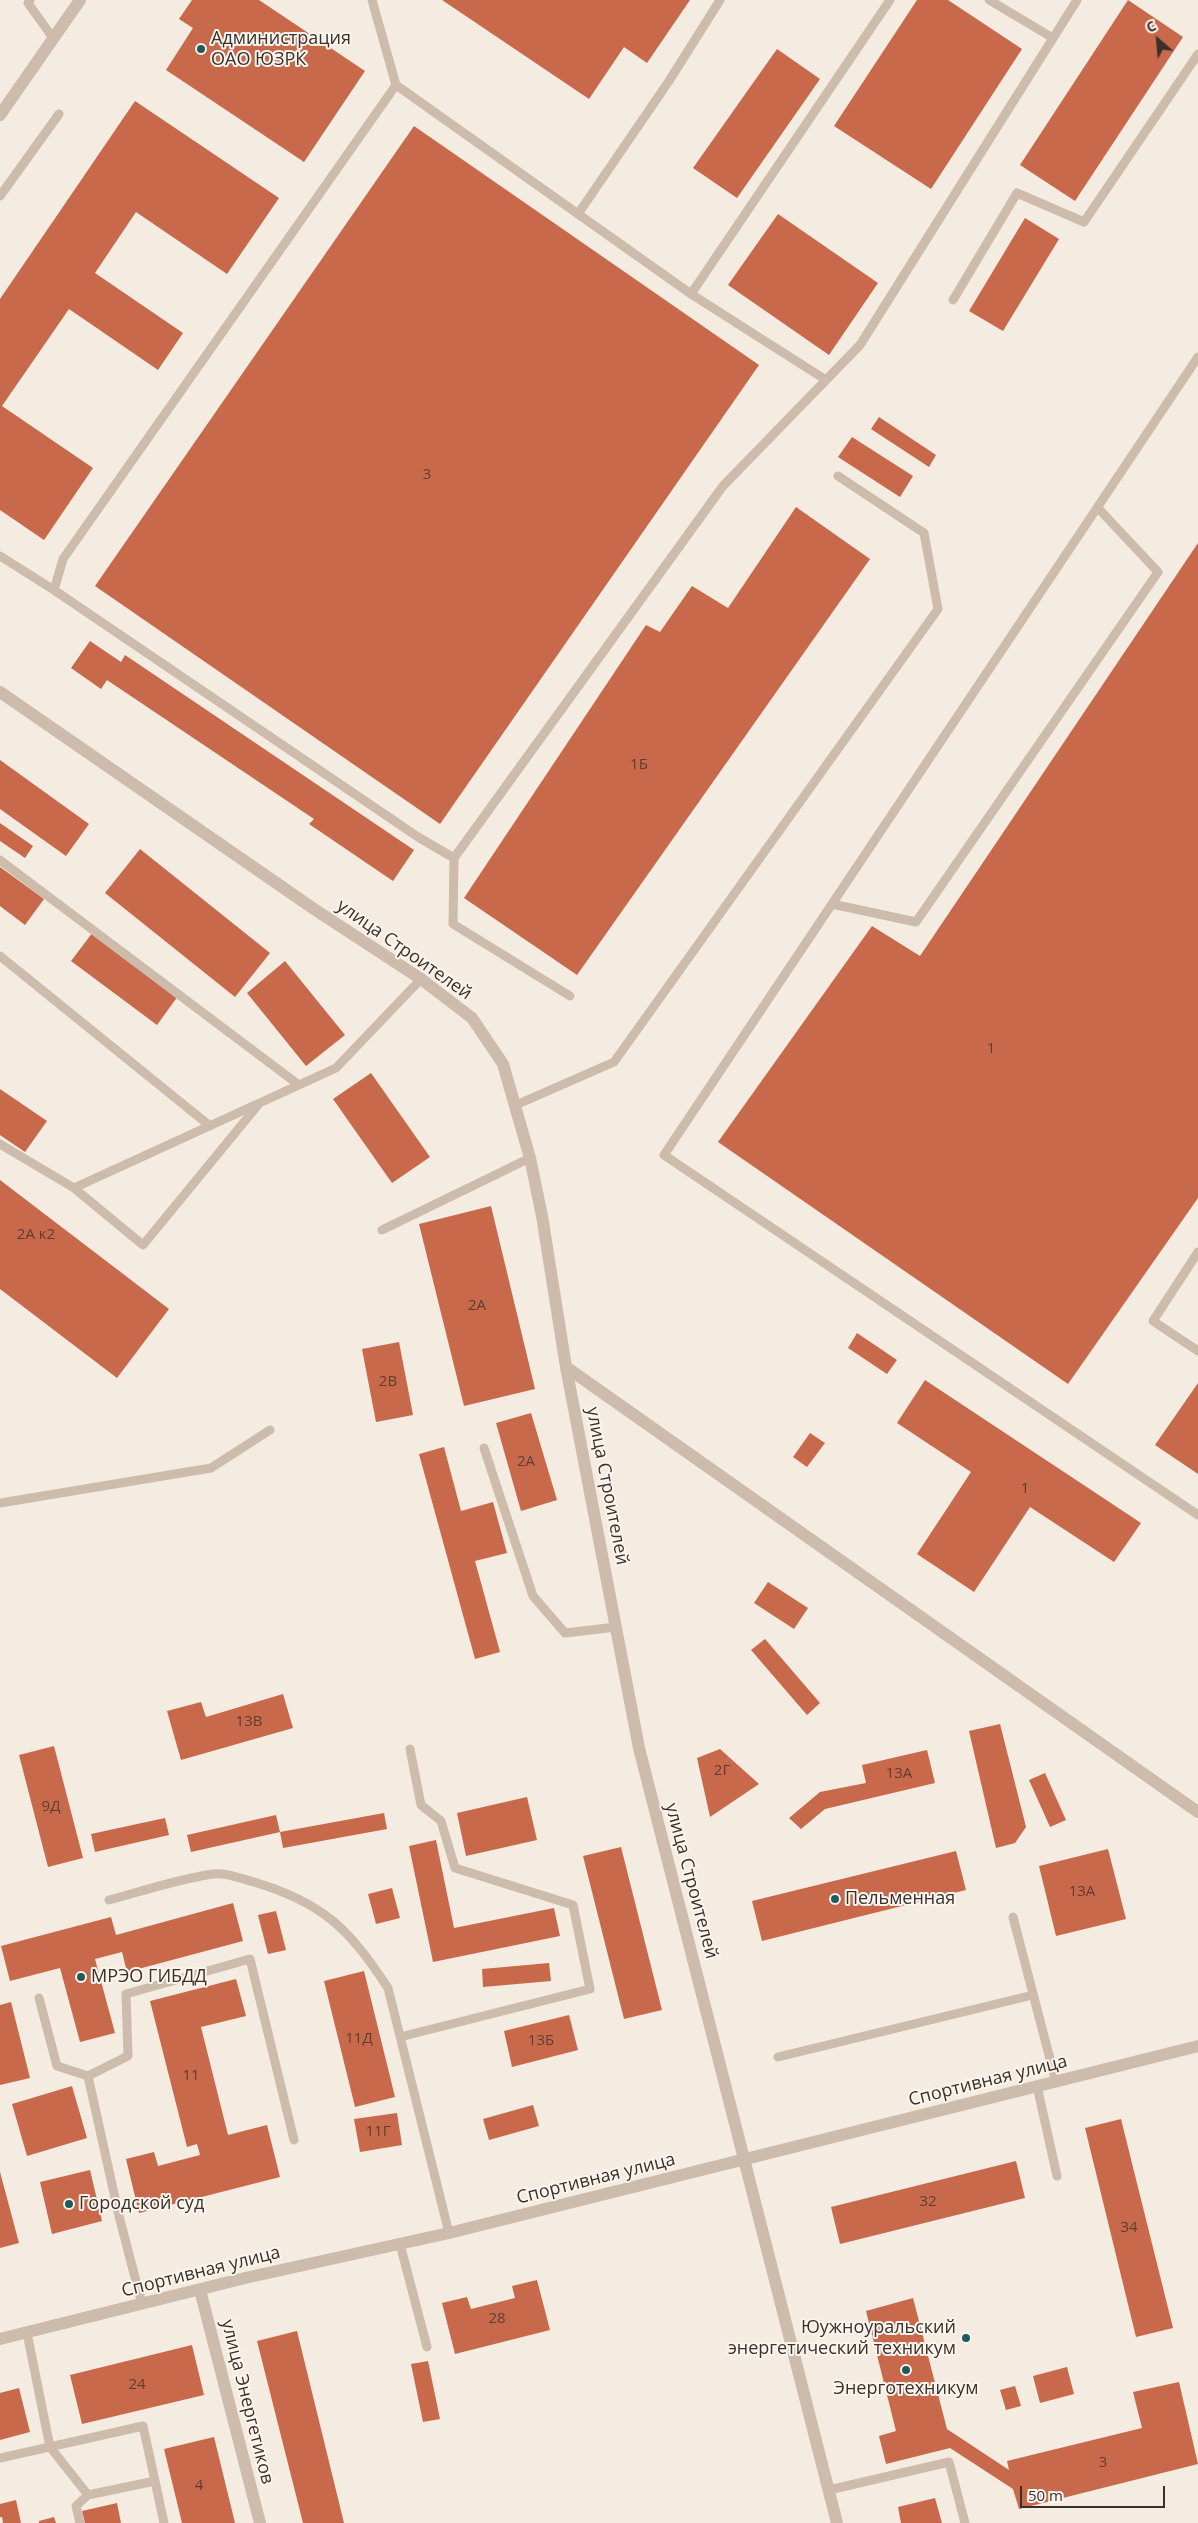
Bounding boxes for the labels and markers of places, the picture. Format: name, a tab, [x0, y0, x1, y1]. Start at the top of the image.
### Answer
place label: Администрация ОАО ЮЗРК	[211, 28, 351, 70]
marker: Администрация ОАО ЮЗРК	[195, 43, 207, 55]
place label: Пельменная	[845, 1888, 955, 1910]
marker: Пельменная	[829, 1893, 841, 1905]
place label: МРЭО ГИБДД	[91, 1966, 207, 1988]
marker: МРЭО ГИБДД	[75, 1971, 87, 1983]
place label: Городской суд	[79, 2193, 204, 2215]
marker: Городской суд	[63, 2198, 75, 2210]
place label: Юужноуральский энергетический техникум	[728, 2317, 956, 2360]
marker: Юужноуральский энергетический техникум	[960, 2332, 972, 2344]
marker: Энерготехникум	[900, 2364, 912, 2376]
place label: Энерготехникум	[834, 2378, 978, 2400]

